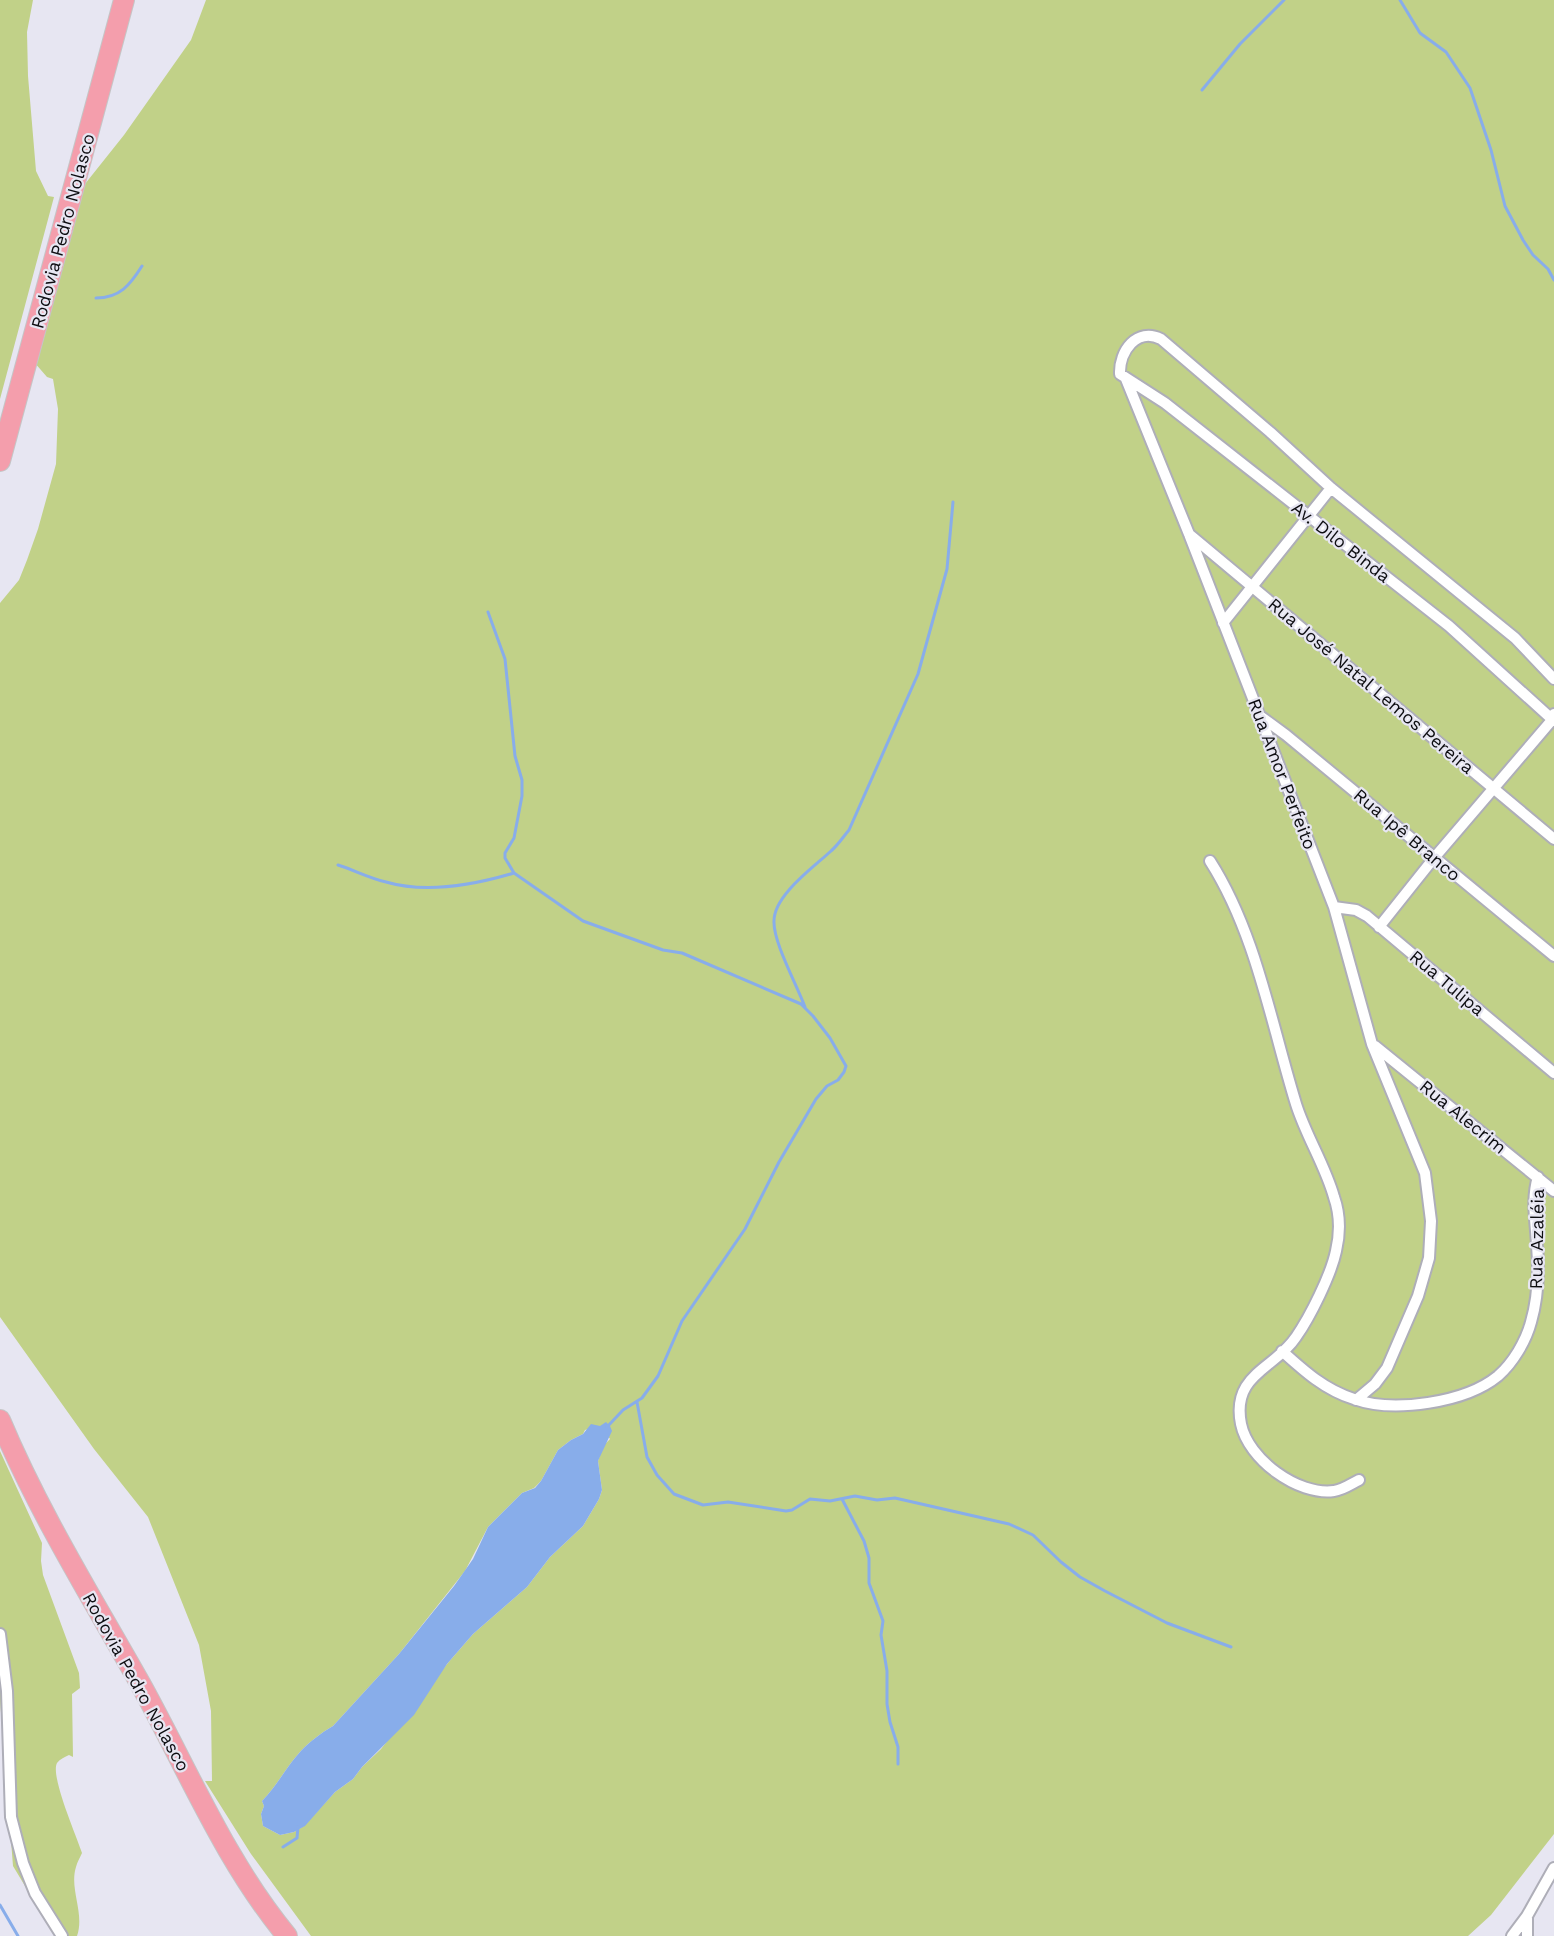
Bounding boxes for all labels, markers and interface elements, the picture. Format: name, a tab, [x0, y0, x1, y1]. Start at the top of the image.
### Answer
street label: Rodovia Pedro Nolasco	[26, 131, 99, 331]
street label: Av. Dilo Binda	[1288, 497, 1395, 587]
street label: Rua José Natal Lemos Pereira	[1264, 593, 1478, 778]
street label: Rua Amor Perfeito	[1244, 695, 1321, 852]
street label: Rua Ipê Branco	[1350, 784, 1465, 885]
street label: Rua Tulipa	[1406, 945, 1489, 1020]
street label: Rua Alecrim	[1416, 1075, 1511, 1158]
street label: Rua Azaléia	[1525, 1189, 1548, 1289]
street label: Rodovia Pedro Nolasco	[79, 1589, 194, 1775]

